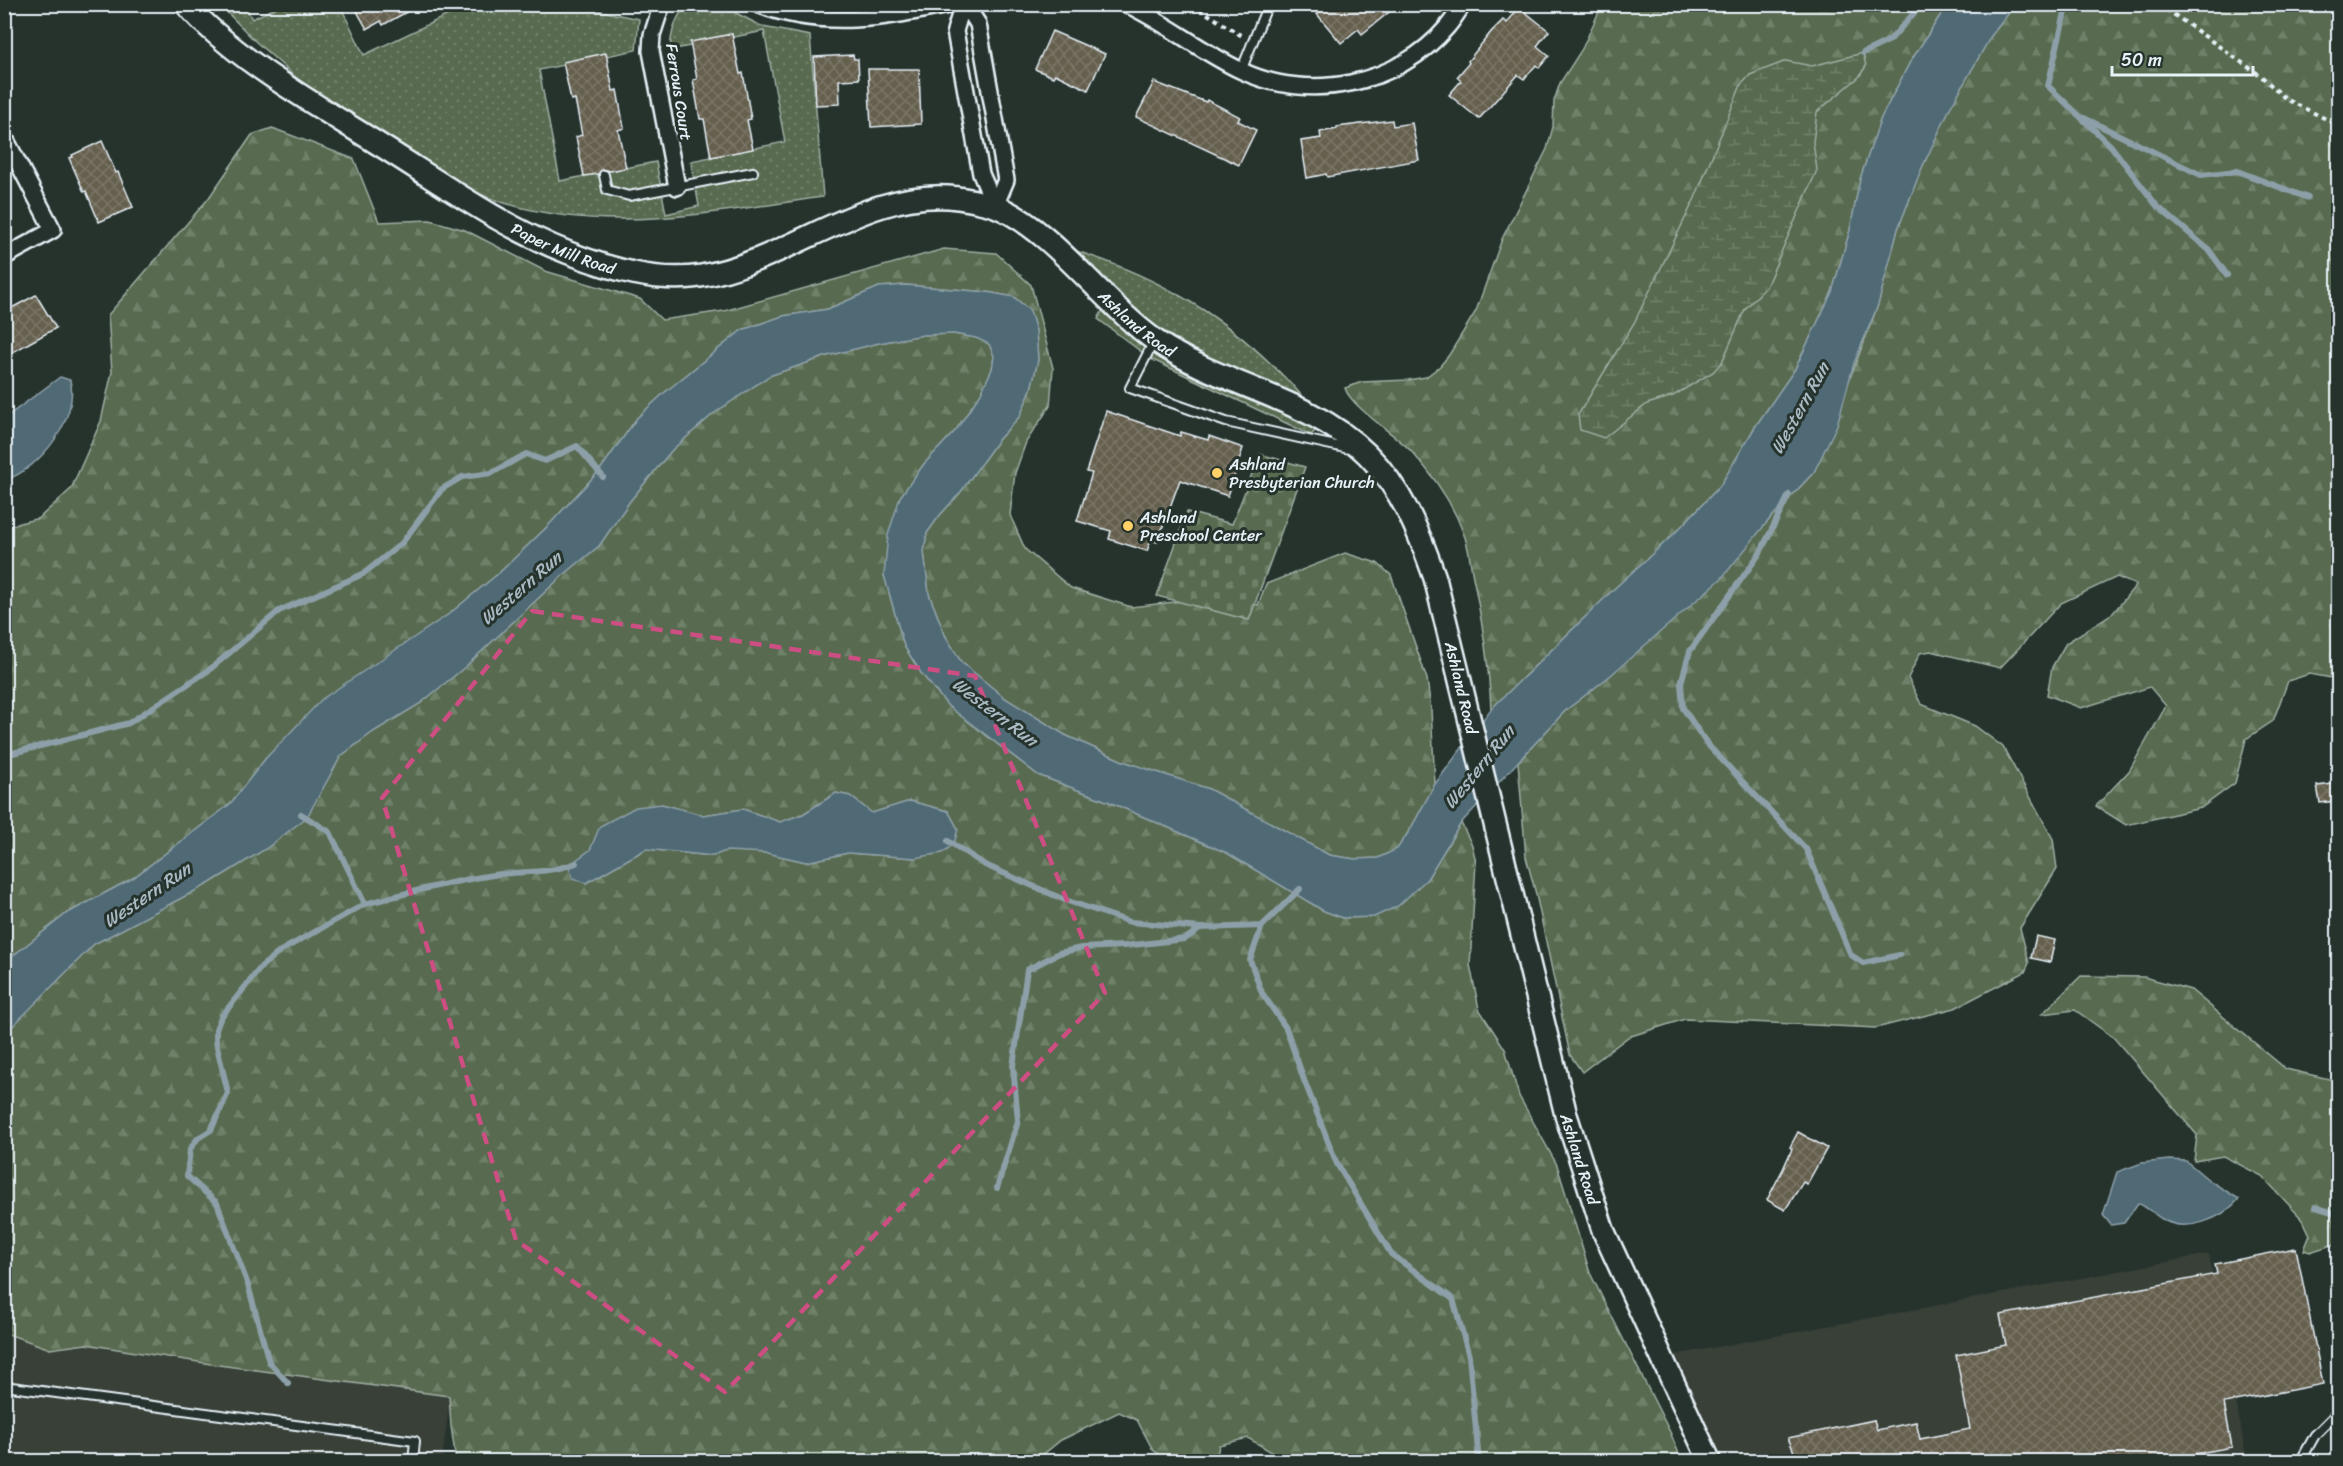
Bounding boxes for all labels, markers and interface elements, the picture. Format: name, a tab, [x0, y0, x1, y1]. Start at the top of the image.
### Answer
scale bar	[2112, 39, 2253, 77]
street label: Ferrous Court	[657, 41, 701, 143]
text: 50 m	[2121, 44, 2162, 76]
street label: Paper Mill Road	[506, 214, 621, 283]
street label: Ashland Road	[1091, 282, 1183, 366]
water label: Western Run	[1762, 354, 1839, 460]
place label: Ashland Presbyterian Church	[1228, 450, 1375, 497]
marker: Ashland Presbyterian Church	[1210, 466, 1224, 480]
place label: Ashland Preschool Center	[1139, 503, 1263, 550]
marker: Ashland Preschool Center	[1121, 519, 1135, 533]
water label: Western Run	[473, 541, 571, 633]
street label: Ashland Road	[1436, 637, 1487, 738]
water label: Western Run	[945, 669, 1047, 756]
water label: Western Run	[1435, 716, 1525, 816]
water label: Western Run	[96, 852, 200, 936]
street label: Ashland Road	[1552, 1109, 1609, 1210]

